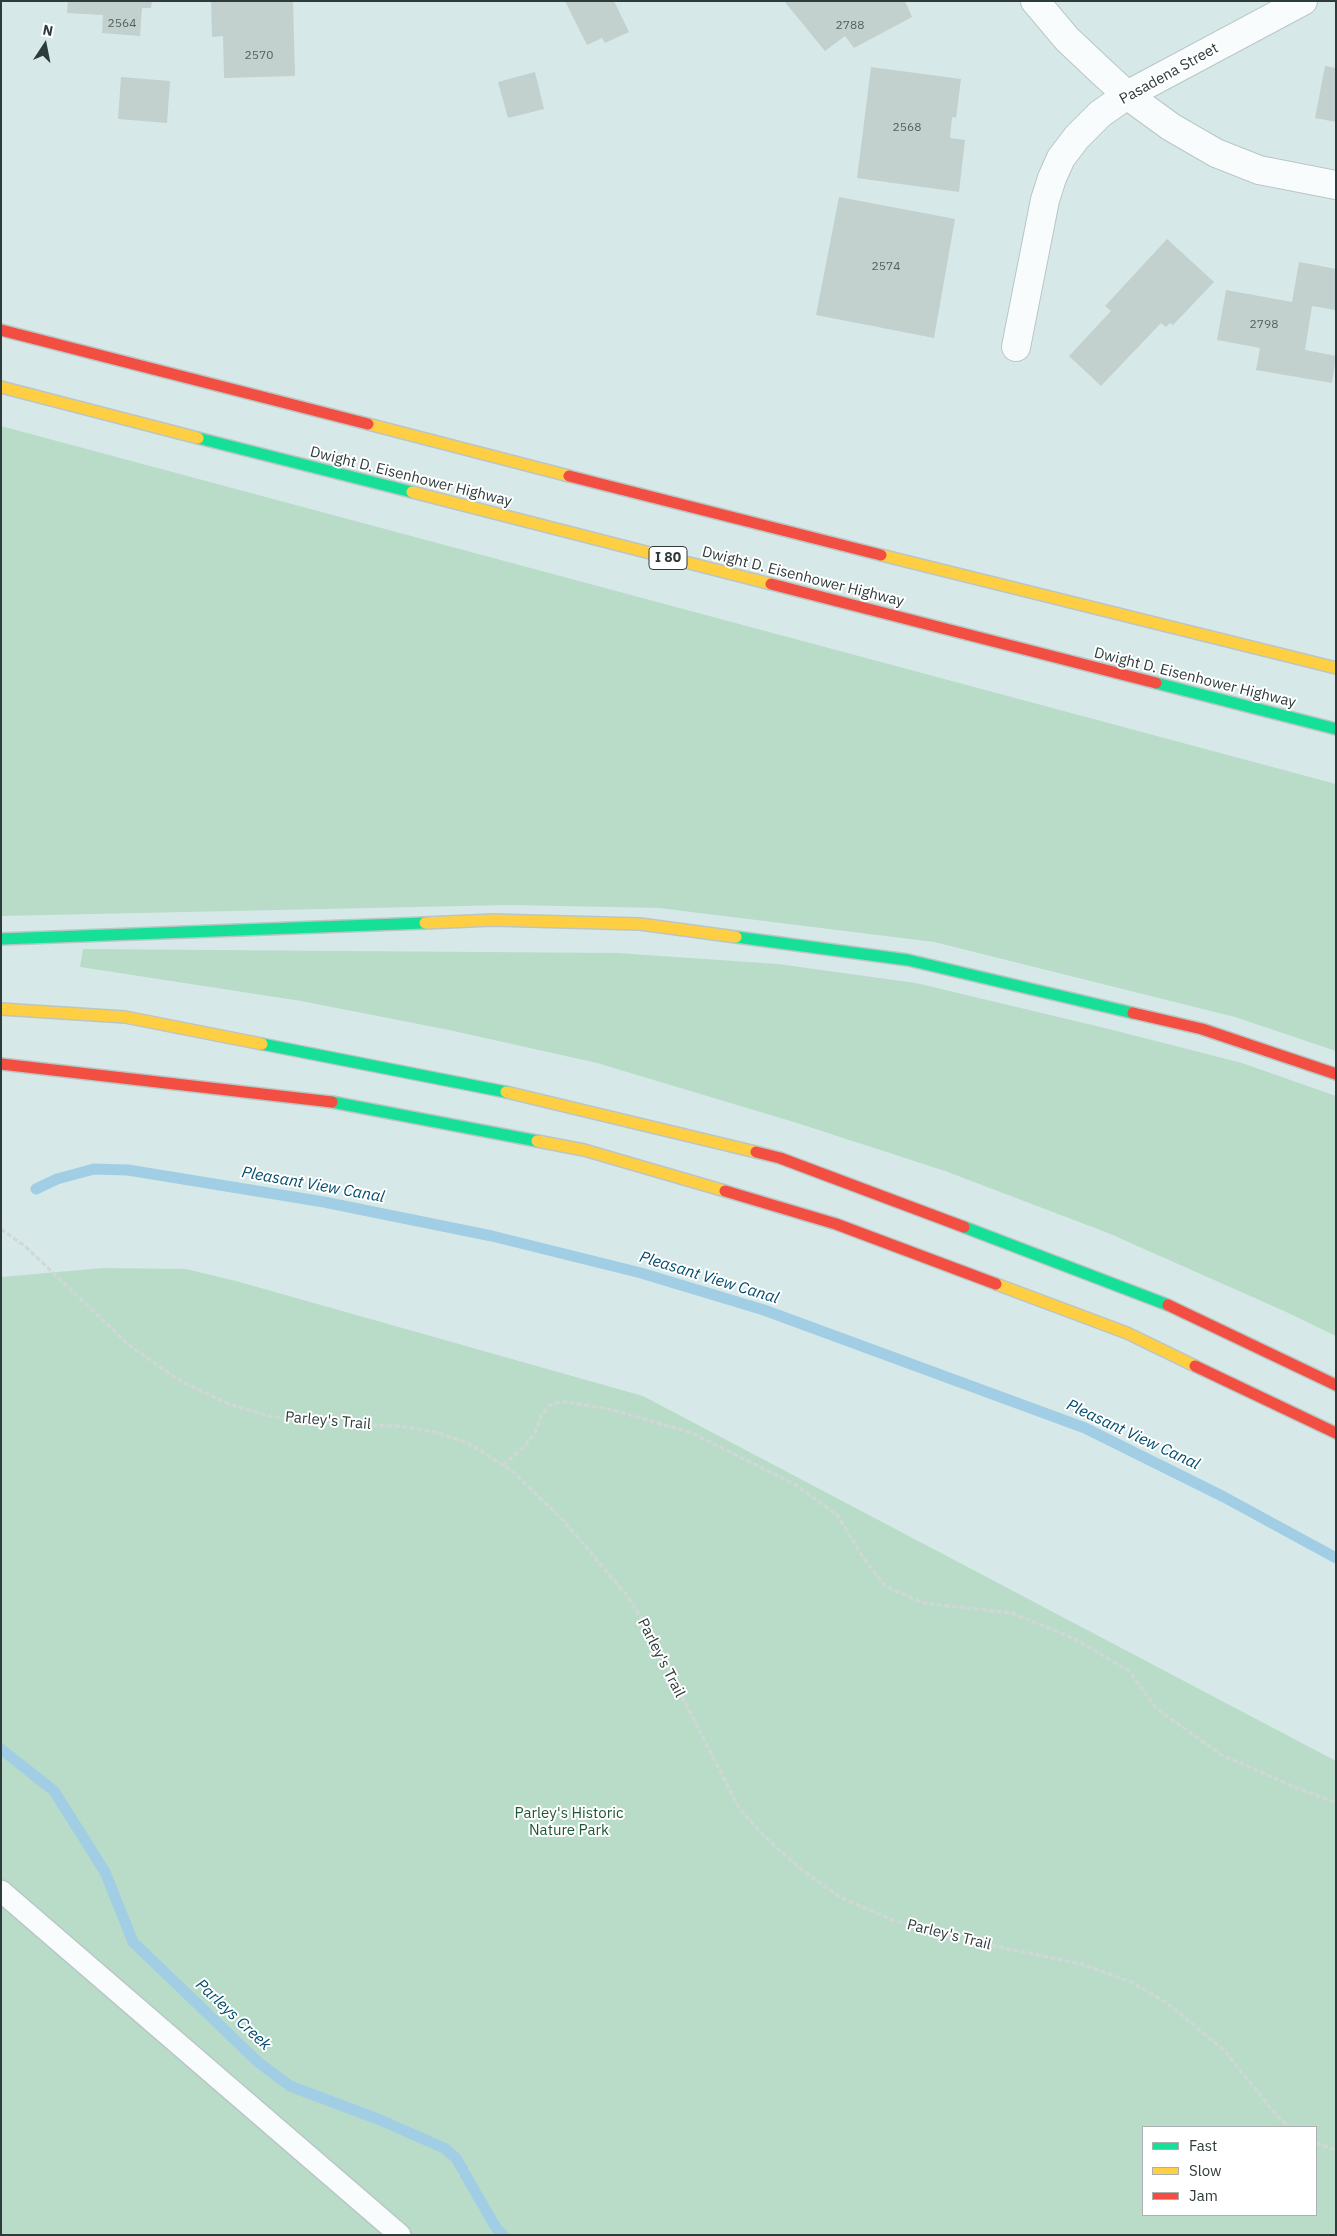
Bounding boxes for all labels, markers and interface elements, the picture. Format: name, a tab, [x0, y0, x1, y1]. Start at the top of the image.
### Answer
house number: 2564	[108, 17, 136, 31]
house number: 2788	[836, 19, 864, 33]
north arrow	[20, 20, 70, 70]
text: N	[41, 20, 55, 40]
street label: Pasadena Street	[1116, 39, 1222, 109]
house number: 2570	[245, 49, 273, 63]
house number: 2568	[893, 121, 921, 135]
house number: 2574	[872, 260, 900, 274]
house number: 2798	[1250, 318, 1278, 332]
street label: Dwight D. Eisenhower Highway	[308, 443, 514, 511]
street label: Dwight D. Eisenhower Highway	[700, 543, 906, 611]
road number: I 80	[649, 546, 687, 570]
street label: Dwight D. Eisenhower Highway	[1092, 644, 1298, 712]
water label: Pleasant View Canal	[240, 1163, 386, 1207]
water label: Pleasant View Canal	[637, 1248, 781, 1308]
water label: Pleasant View Canal	[1063, 1396, 1203, 1474]
street label: Parley's Trail	[284, 1408, 372, 1434]
street label: Parley's Trail	[633, 1616, 689, 1700]
park label: Parley's Historic Nature Park	[515, 1805, 623, 1840]
street label: Parley's Trail	[905, 1916, 993, 1954]
water label: Parleys Creek	[191, 1975, 275, 2055]
legend	[1142, 2126, 1317, 2216]
text: Fast	[1189, 2136, 1217, 2155]
text: Slow	[1189, 2161, 1222, 2180]
text: Jam	[1189, 2186, 1218, 2205]

